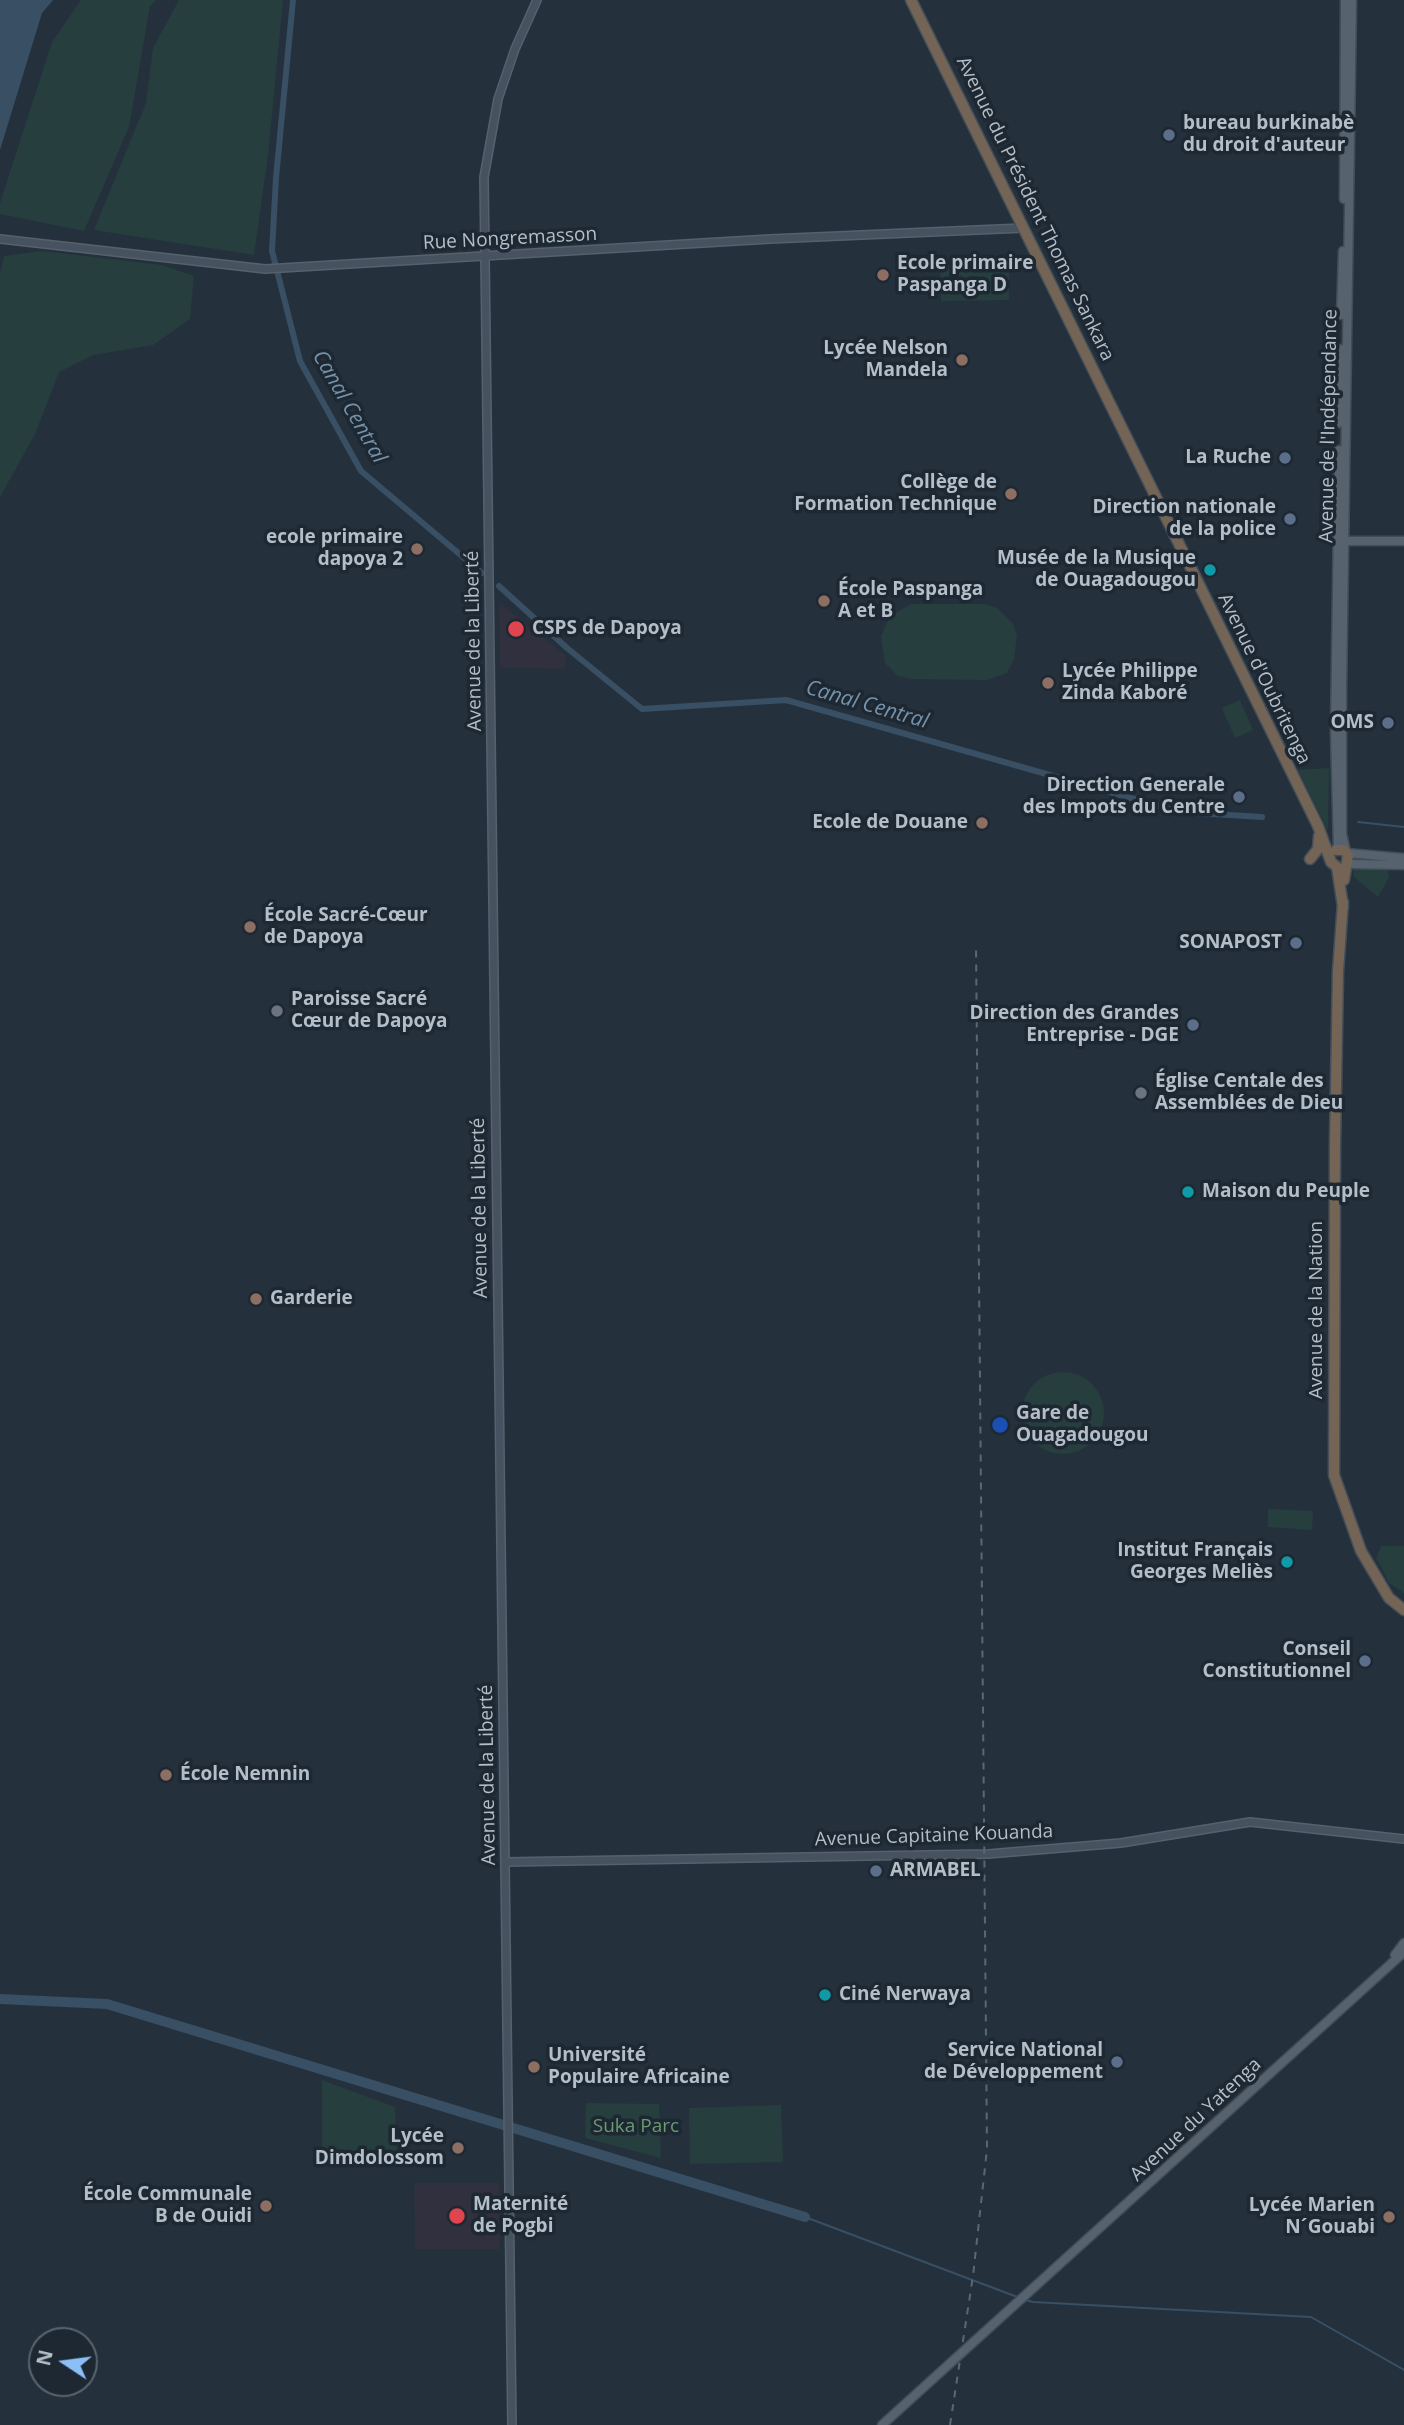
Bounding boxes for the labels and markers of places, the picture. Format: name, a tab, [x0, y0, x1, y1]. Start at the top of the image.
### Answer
place label: bureau burkinabè du droit d'auteur	[1183, 113, 1354, 157]
marker: bureau burkinabè du droit d'auteur	[1161, 127, 1177, 143]
place label: Ecole primaire Paspanga D	[897, 253, 1033, 297]
marker: Ecole primaire Paspanga D	[875, 267, 891, 283]
place label: Lycée Nelson Mandela	[823, 338, 948, 382]
marker: Lycée Nelson Mandela	[954, 352, 970, 368]
place label: La Ruche	[1185, 447, 1271, 469]
marker: La Ruche	[1277, 450, 1293, 466]
place label: Collège de Formation Technique	[794, 472, 997, 516]
marker: Collège de Formation Technique	[1003, 486, 1019, 502]
place label: Direction nationale de la police	[1093, 497, 1276, 541]
marker: Direction nationale de la police	[1282, 511, 1298, 527]
place label: ecole primaire dapoya 2	[266, 527, 403, 571]
marker: ecole primaire dapoya 2	[409, 541, 425, 557]
place label: Musée de la Musique de Ouagadougou	[997, 548, 1196, 592]
marker: Musée de la Musique de Ouagadougou	[1202, 562, 1218, 578]
place label: École Paspanga A et B	[838, 579, 983, 623]
marker: École Paspanga A et B	[816, 593, 832, 609]
place label: CSPS de Dapoya	[532, 618, 682, 640]
marker: CSPS de Dapoya	[506, 619, 526, 639]
place label: Lycée Philippe Zinda Kaboré	[1062, 661, 1198, 705]
marker: Lycée Philippe Zinda Kaboré	[1040, 675, 1056, 691]
place label: OMS	[1330, 712, 1374, 734]
marker: OMS	[1380, 715, 1396, 731]
place label: Direction Generale des Impots du Centre	[1023, 775, 1225, 819]
marker: Direction Generale des Impots du Centre	[1231, 789, 1247, 805]
place label: Ecole de Douane	[812, 812, 968, 834]
marker: Ecole de Douane	[974, 815, 990, 831]
place label: École Sacré-Cœur de Dapoya	[264, 905, 428, 949]
marker: École Sacré-Cœur de Dapoya	[242, 919, 258, 935]
place label: SONAPOST	[1179, 932, 1282, 954]
marker: SONAPOST	[1288, 935, 1304, 951]
place label: Paroisse Sacré Cœur de Dapoya	[291, 989, 448, 1033]
marker: Paroisse Sacré Cœur de Dapoya	[269, 1003, 285, 1019]
place label: Direction des Grandes Entreprise - DGE	[970, 1003, 1179, 1047]
marker: Direction des Grandes Entreprise - DGE	[1185, 1017, 1201, 1033]
place label: Église Centale des Assemblées de Dieu	[1155, 1071, 1343, 1115]
marker: Église Centale des Assemblées de Dieu	[1133, 1085, 1149, 1101]
place label: Maison du Peuple	[1202, 1181, 1370, 1203]
marker: Maison du Peuple	[1180, 1184, 1196, 1200]
place label: Garderie	[270, 1288, 353, 1310]
marker: Garderie	[248, 1291, 264, 1307]
place label: Gare de Ouagadougou	[1016, 1403, 1149, 1447]
marker: Gare de Ouagadougou	[990, 1415, 1010, 1435]
place label: Institut Français Georges Meliès	[1117, 1540, 1273, 1584]
marker: Institut Français Georges Meliès	[1279, 1554, 1295, 1570]
place label: Conseil Constitutionnel	[1203, 1639, 1351, 1683]
marker: Conseil Constitutionnel	[1357, 1653, 1373, 1669]
place label: École Nemnin	[180, 1764, 310, 1786]
marker: École Nemnin	[158, 1767, 174, 1783]
place label: ARMABEL	[890, 1860, 981, 1882]
marker: ARMABEL	[868, 1863, 884, 1879]
place label: Ciné Nerwaya	[839, 1984, 971, 2006]
marker: Ciné Nerwaya	[817, 1987, 833, 2003]
place label: Service National de Développement	[924, 2040, 1103, 2084]
place label: Université Populaire Africaine	[548, 2045, 730, 2089]
marker: Service National de Développement	[1109, 2054, 1125, 2070]
marker: Université Populaire Africaine	[526, 2059, 542, 2075]
place label: Lycée Dimdolossom	[315, 2126, 444, 2170]
marker: Lycée Dimdolossom	[450, 2140, 466, 2156]
place label: École Communale B de Ouidi	[83, 2184, 252, 2228]
place label: Maternité de Pogbi	[473, 2194, 568, 2238]
place label: Lycée Marien N´Gouabi	[1249, 2195, 1375, 2239]
marker: École Communale B de Ouidi	[258, 2198, 274, 2214]
marker: Maternité de Pogbi	[447, 2206, 467, 2226]
marker: Lycée Marien N´Gouabi	[1381, 2209, 1397, 2225]

